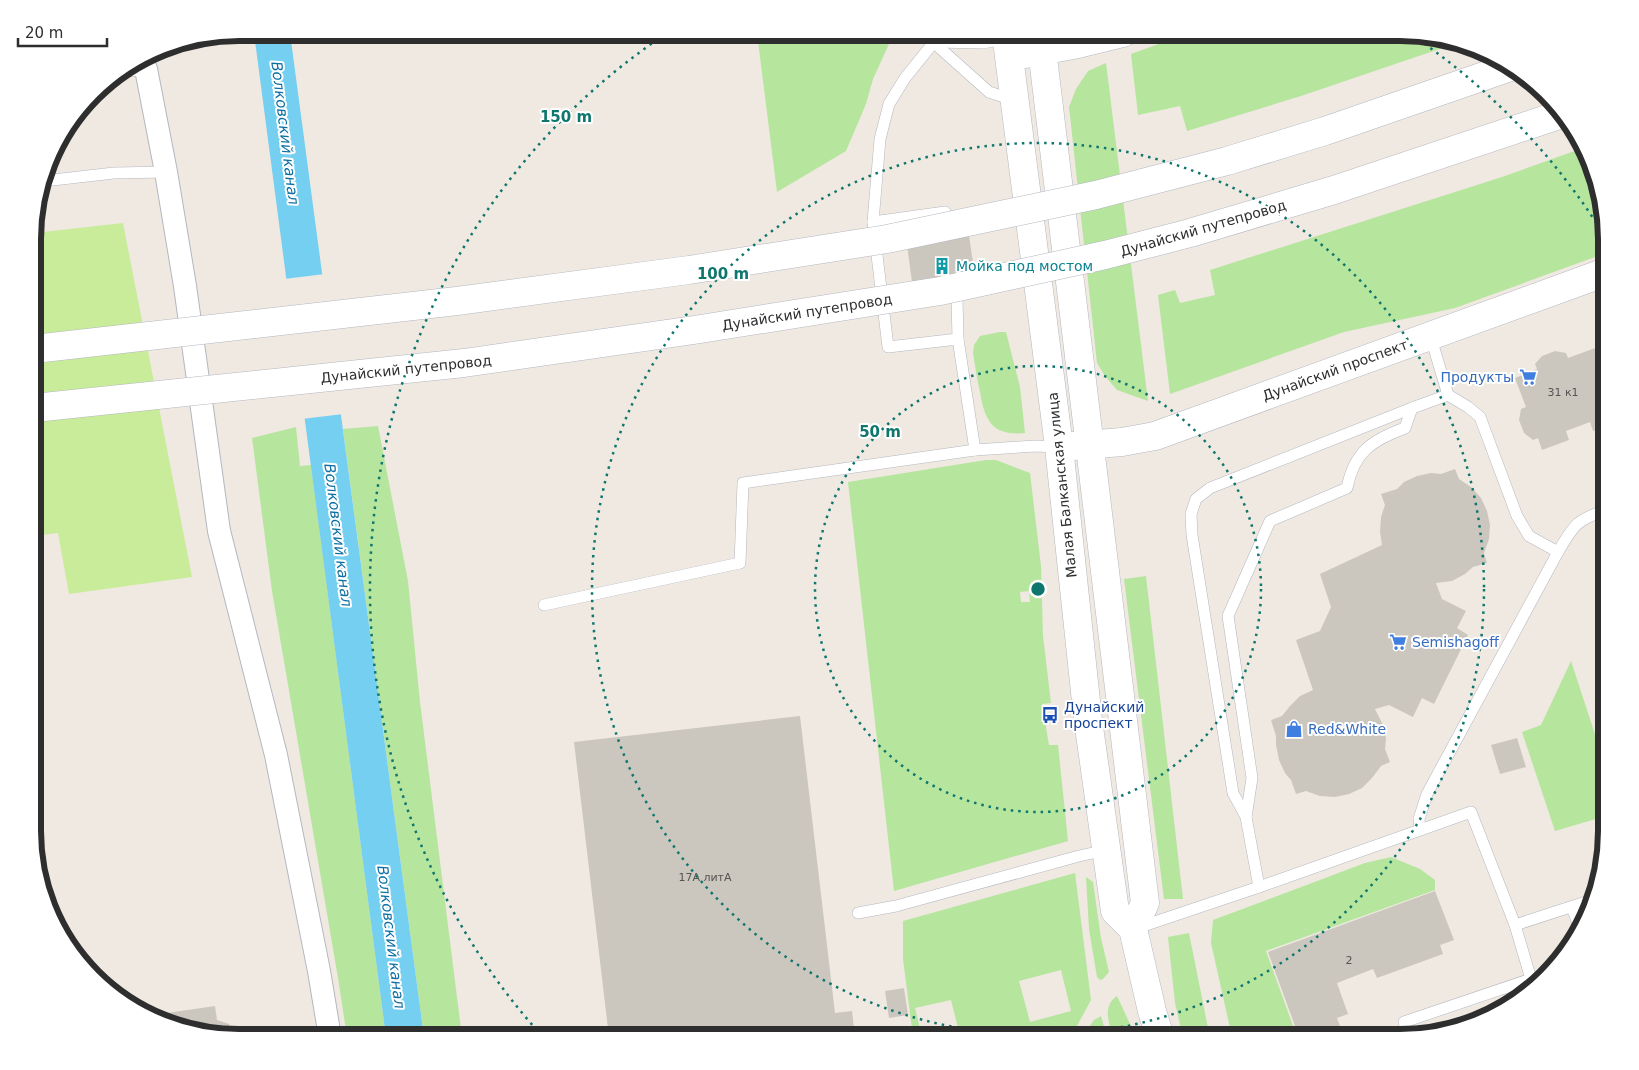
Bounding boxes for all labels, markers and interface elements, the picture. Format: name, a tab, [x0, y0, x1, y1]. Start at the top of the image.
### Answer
scale bar	[18, 15, 106, 47]
text: 20 m	[25, 24, 63, 42]
water label: Волковский канал	[267, 60, 303, 206]
text: 150 m	[540, 108, 592, 126]
street label: Дунайский путепровод	[1118, 197, 1288, 259]
building icon: Мойка под мостом	[932, 256, 952, 276]
place label: Мойка под мостом	[956, 258, 1093, 274]
text: 100 m	[697, 265, 749, 283]
street label: Дунайский путепровод	[721, 291, 893, 333]
street label: Дунайский проспект	[1260, 336, 1410, 404]
street label: Дунайский путепровод	[320, 352, 492, 386]
supermarket icon: Продукты	[1518, 367, 1538, 387]
place label: Продукты	[1440, 369, 1514, 385]
house number: 31 к1	[1547, 386, 1579, 399]
street label: Малая Балканская улица	[1044, 391, 1080, 579]
text: 50 m	[859, 423, 901, 441]
water label: Волковский канал	[320, 462, 356, 608]
centre of rings	[1029, 580, 1047, 598]
supermarket icon: Semishagoff	[1388, 632, 1408, 652]
place label: Semishagoff	[1412, 634, 1499, 650]
place label: Дунайский проспект	[1064, 699, 1144, 731]
bus stop icon: Дунайский проспект	[1040, 705, 1060, 725]
shop icon: Red&White	[1284, 719, 1304, 739]
place label: Red&White	[1308, 721, 1386, 737]
water label: Волковский канал	[373, 864, 409, 1010]
house number: 17А литА	[678, 871, 732, 884]
house number: 2	[1346, 954, 1353, 967]

